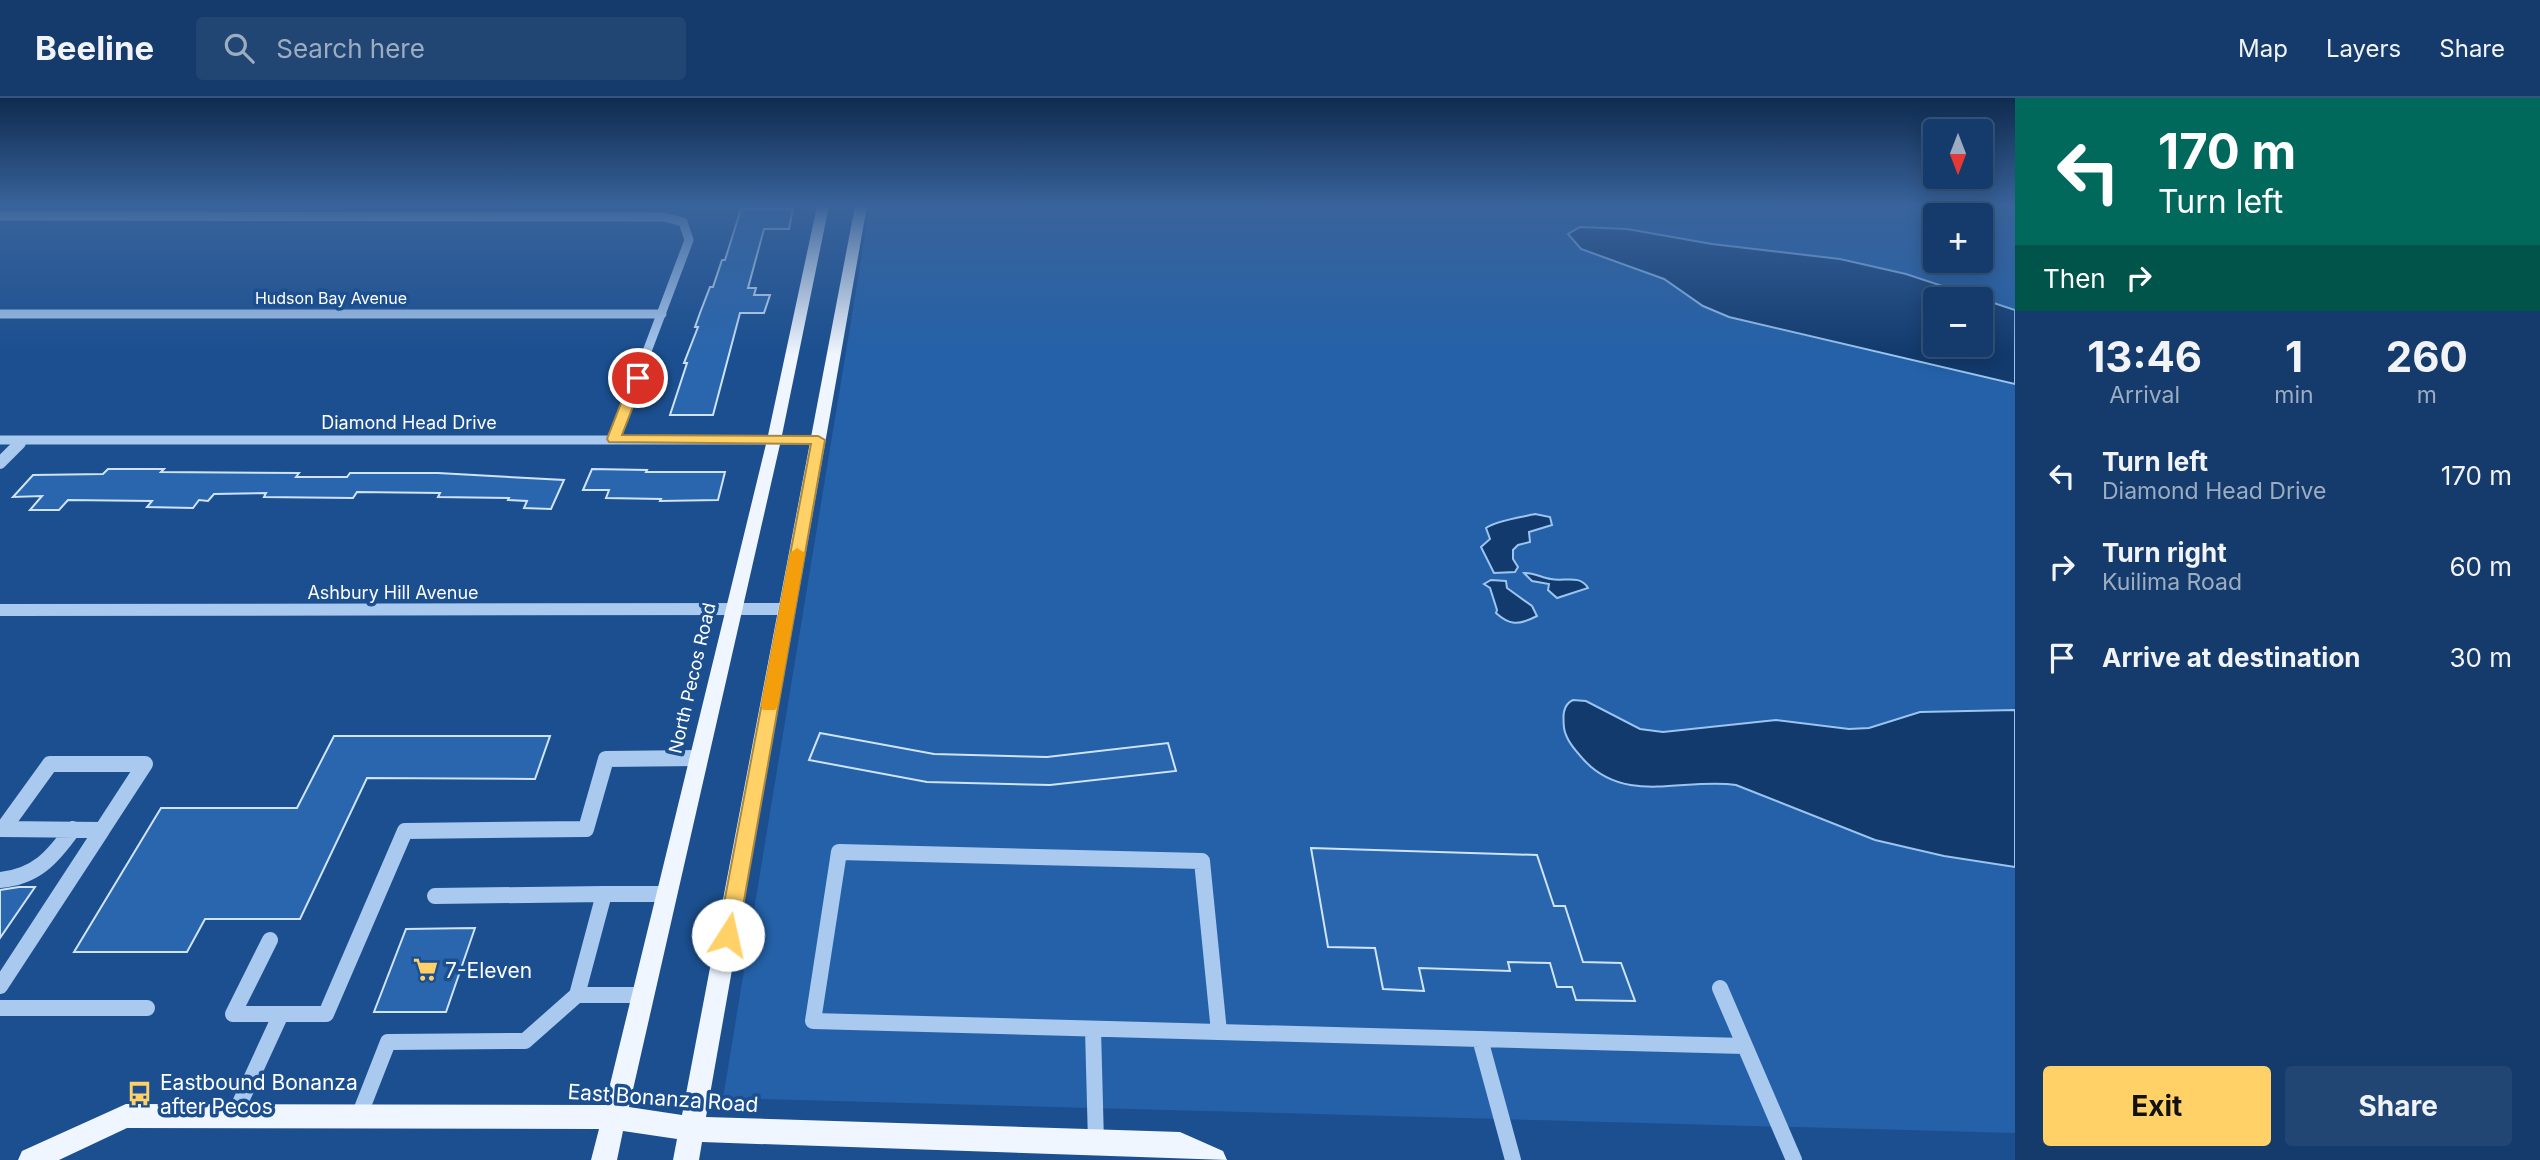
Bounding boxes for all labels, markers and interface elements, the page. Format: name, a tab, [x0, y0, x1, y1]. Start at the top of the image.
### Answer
search box	[196, 17, 686, 80]
text: Beeline	[35, 28, 154, 68]
icon: search	[220, 29, 258, 67]
text: Search here	[276, 33, 425, 64]
text: Map	[2238, 34, 2288, 63]
text: Layers	[2326, 34, 2401, 63]
text: Share	[2439, 34, 2505, 63]
north arrow	[1923, 119, 1993, 189]
map controls	[1923, 119, 1993, 357]
text: 170 m	[2158, 122, 2296, 181]
icon: left	[2043, 126, 2134, 217]
text: Turn left	[2158, 182, 2283, 221]
button: +	[1923, 203, 1993, 273]
icon: right	[2120, 259, 2158, 297]
text: Then	[2043, 263, 2106, 294]
button: −	[1923, 287, 1993, 357]
street label: Hudson Bay Avenue	[255, 288, 407, 308]
text: 13:46	[2087, 331, 2202, 382]
text: 1	[2285, 331, 2303, 382]
text: 260	[2386, 331, 2468, 382]
pin	[608, 348, 668, 408]
icon: arrive	[619, 359, 657, 397]
text: Arrival	[2109, 381, 2180, 409]
text: min	[2274, 381, 2314, 409]
text: m	[2417, 381, 2437, 409]
street label: Diamond Head Drive	[321, 412, 497, 433]
text: Turn left	[2102, 446, 2208, 477]
icon: left	[2043, 457, 2081, 495]
text: 170 m	[2441, 460, 2512, 491]
text: Diamond Head Drive	[2102, 477, 2326, 505]
text: Turn right	[2102, 537, 2227, 568]
icon: right	[2043, 548, 2081, 586]
text: 60 m	[2449, 551, 2512, 582]
text: Kuilima Road	[2102, 568, 2242, 596]
street label: Ashbury Hill Avenue	[307, 582, 479, 603]
street label: North Pecos Road	[664, 601, 720, 755]
icon: arrive	[2043, 639, 2081, 677]
text: Arrive at destination	[2102, 642, 2361, 673]
text: 30 m	[2449, 642, 2512, 673]
position arrow	[691, 898, 765, 972]
supermarket icon: 7-Eleven	[411, 956, 439, 984]
place label: 7-Eleven	[445, 958, 532, 983]
button: Exit	[2043, 1066, 2271, 1146]
button: Share	[2285, 1066, 2512, 1146]
place label: Eastbound Bonanza after Pecos	[160, 1070, 358, 1119]
street label: East Bonanza Road	[567, 1079, 759, 1117]
bus stop icon: Eastbound Bonanza after Pecos	[126, 1080, 154, 1108]

